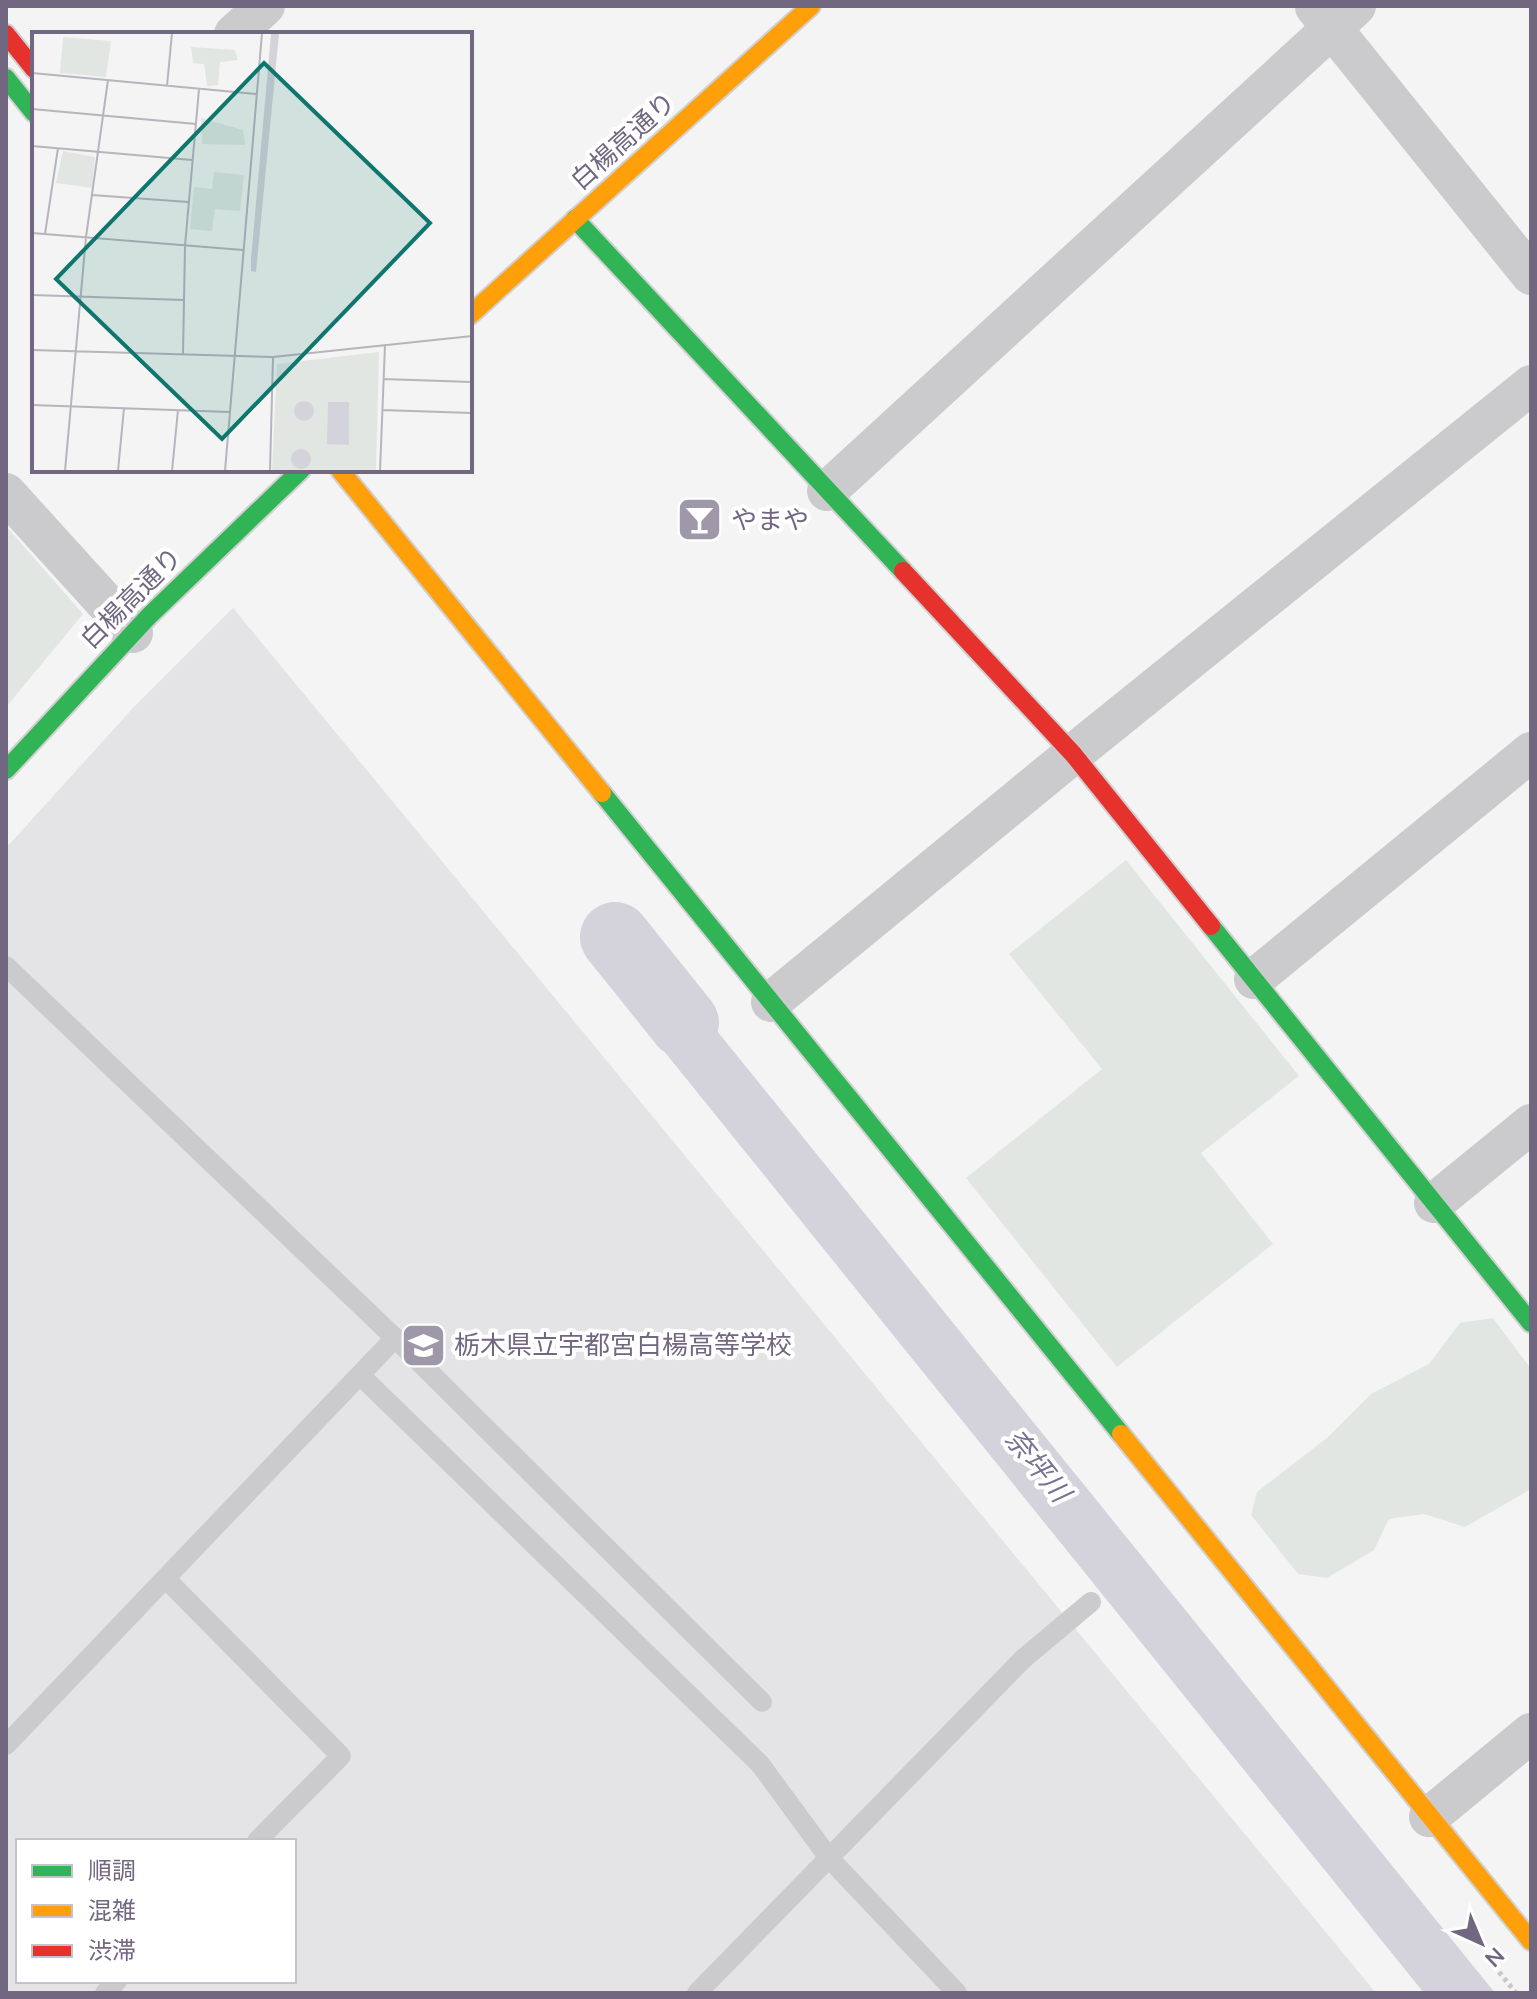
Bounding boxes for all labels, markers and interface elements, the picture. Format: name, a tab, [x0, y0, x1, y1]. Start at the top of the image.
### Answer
inset map	[32, 32, 472, 472]
street label: 白楊高通り	[563, 85, 683, 198]
bar icon: やまや	[676, 496, 724, 544]
place label: やまや	[731, 503, 809, 538]
street label: 白楊高通り	[73, 540, 190, 657]
school or university icon: 栃木県立宇都宮白楊高等学校	[399, 1321, 447, 1369]
place label: 栃木県立宇都宮白楊高等学校	[454, 1328, 792, 1363]
water label: 奈坪川	[996, 1421, 1080, 1513]
legend	[16, 1839, 296, 1983]
text: 順調	[88, 1855, 136, 1887]
text: 混雑	[88, 1895, 136, 1927]
north arrow	[1441, 1903, 1521, 1983]
text: 渋滞	[88, 1935, 136, 1967]
text: N	[1478, 1940, 1511, 1973]

